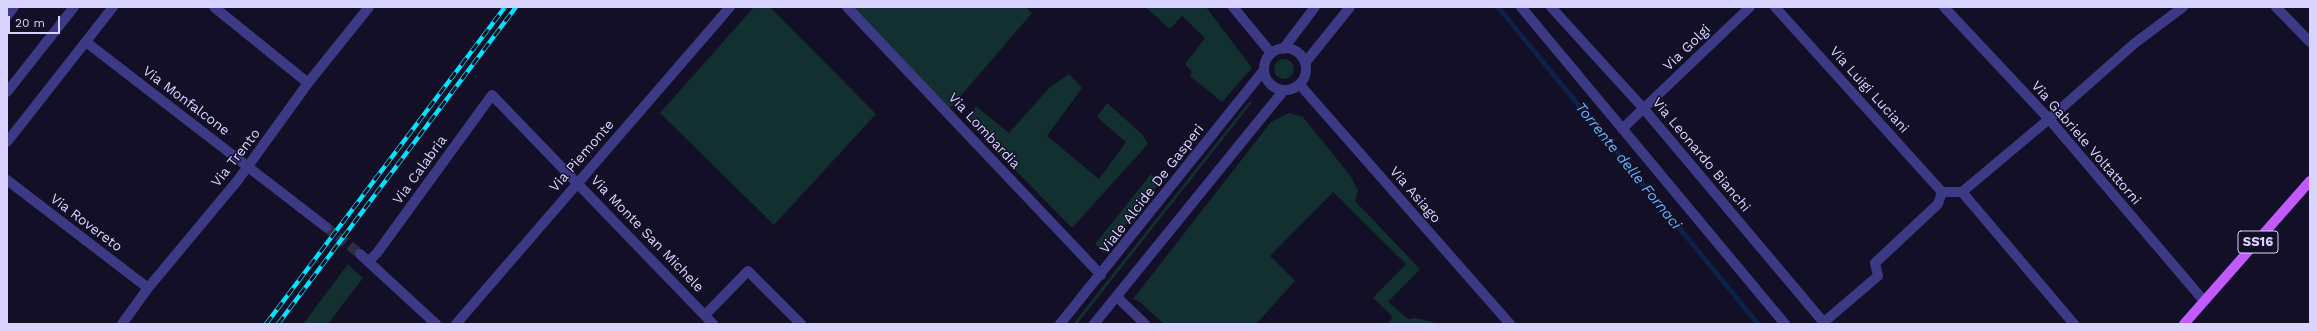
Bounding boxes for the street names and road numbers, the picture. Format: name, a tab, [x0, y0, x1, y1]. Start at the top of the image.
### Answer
street label: Via Golgi	[1660, 21, 1714, 75]
street label: Via Luigi Luciani	[1826, 43, 1912, 137]
street label: Via Monfalcone	[139, 63, 233, 139]
street label: Via Gabriele Voltattorni	[2028, 78, 2144, 208]
street label: Via Lombardia	[944, 89, 1024, 173]
street label: Via Leonardo Bianchi	[1648, 95, 1754, 215]
street label: Via Piemonte	[546, 116, 618, 196]
street label: Viale Alcide De Gasperi	[1096, 121, 1208, 257]
street label: Via Trento	[208, 125, 264, 191]
street label: Via Calabria	[389, 132, 451, 208]
street label: Via Asiago	[1386, 163, 1444, 227]
street label: Via Monte San Michele	[587, 172, 707, 296]
street label: Via Rovereto	[47, 190, 125, 256]
road number: SS16	[2238, 231, 2278, 253]

